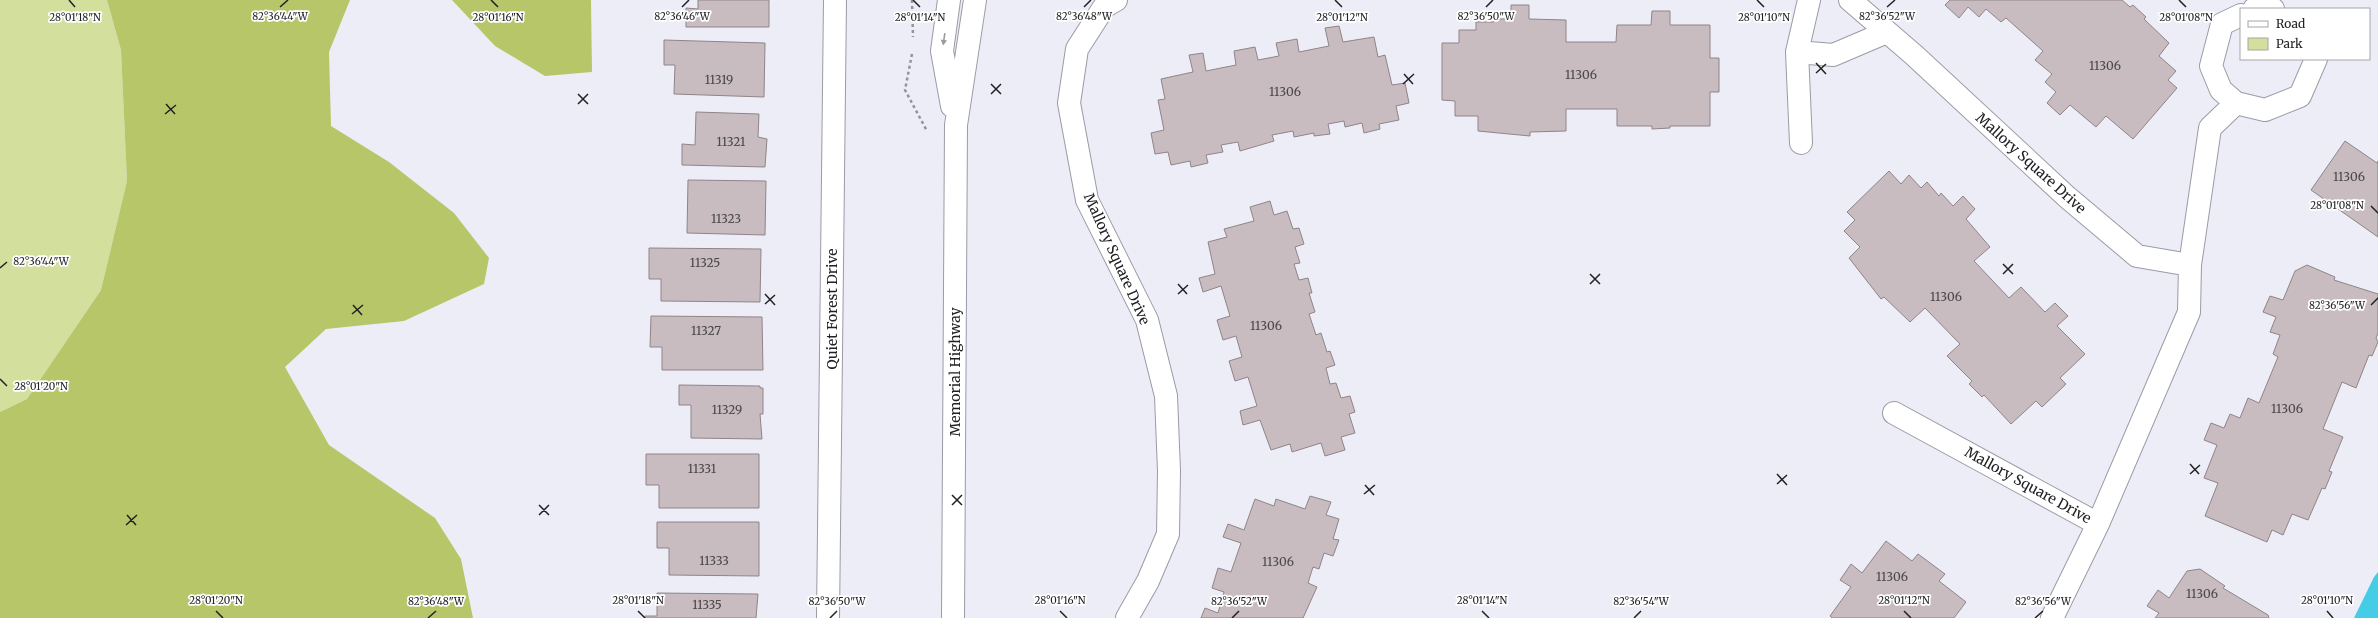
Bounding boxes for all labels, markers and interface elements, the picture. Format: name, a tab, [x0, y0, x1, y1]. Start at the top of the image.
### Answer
legend	[2240, 8, 2370, 60]
text: 82°36'44"W	[252, 10, 309, 23]
text: 82°36'46"W	[654, 10, 711, 23]
text: 82°36'48"W	[1056, 10, 1113, 23]
text: 82°36'50"W	[1458, 10, 1515, 23]
text: 82°36'52"W	[1859, 10, 1916, 23]
text: 28°01'18"N	[49, 11, 101, 24]
text: 28°01'16"N	[472, 11, 524, 24]
text: 28°01'14"N	[895, 11, 946, 24]
text: 28°01'12"N	[1316, 11, 1368, 24]
text: 28°01'10"N	[1738, 11, 1790, 24]
text: 28°01'08"N	[2159, 11, 2213, 24]
text: Road	[2276, 16, 2305, 31]
one-way arrow	[941, 33, 947, 45]
text: Park	[2276, 36, 2303, 51]
house number: 11306	[2089, 58, 2121, 73]
house number: 11306	[1565, 67, 1597, 82]
house number: 11319	[705, 72, 733, 87]
house number: 11306	[1269, 84, 1301, 99]
street label: Mallory Square Drive	[1972, 109, 2090, 217]
house number: 11321	[717, 134, 746, 149]
house number: 11306	[2333, 169, 2365, 184]
street label: Mallory Square Drive	[1080, 190, 1154, 328]
text: 28°01'08"N	[2310, 199, 2364, 212]
house number: 11323	[711, 211, 741, 226]
street label: Quiet Forest Drive	[823, 248, 841, 370]
text: 82°36'44"W	[13, 255, 70, 268]
house number: 11325	[690, 255, 720, 270]
house number: 11306	[1930, 289, 1962, 304]
text: 82°36'56"W	[2309, 299, 2366, 312]
street label: Memorial Highway	[946, 307, 964, 437]
house number: 11306	[1250, 318, 1282, 333]
house number: 11327	[691, 323, 721, 338]
text: 28°01'20"N	[14, 380, 68, 393]
house number: 11306	[2271, 401, 2303, 416]
house number: 11329	[712, 402, 742, 417]
street label: Mallory Square Drive	[1961, 443, 2095, 527]
house number: 11331	[688, 461, 717, 476]
house number: 11333	[699, 553, 729, 568]
house number: 11306	[1262, 554, 1294, 569]
house number: 11306	[1876, 569, 1908, 584]
house number: 11306	[2186, 586, 2218, 601]
text: 28°01'20"N	[189, 594, 243, 607]
text: 28°01'18"N	[612, 594, 664, 607]
text: 28°01'16"N	[1034, 594, 1086, 607]
text: 28°01'14"N	[1457, 594, 1508, 607]
text: 28°01'12"N	[1878, 594, 1930, 607]
text: 28°01'10"N	[2301, 594, 2353, 607]
text: 82°36'48"W	[408, 595, 465, 608]
text: 82°36'50"W	[809, 595, 866, 608]
text: 82°36'52"W	[1211, 595, 1268, 608]
text: 82°36'54"W	[1613, 595, 1670, 608]
text: 82°36'56"W	[2015, 595, 2072, 608]
house number: 11335	[692, 597, 722, 612]

